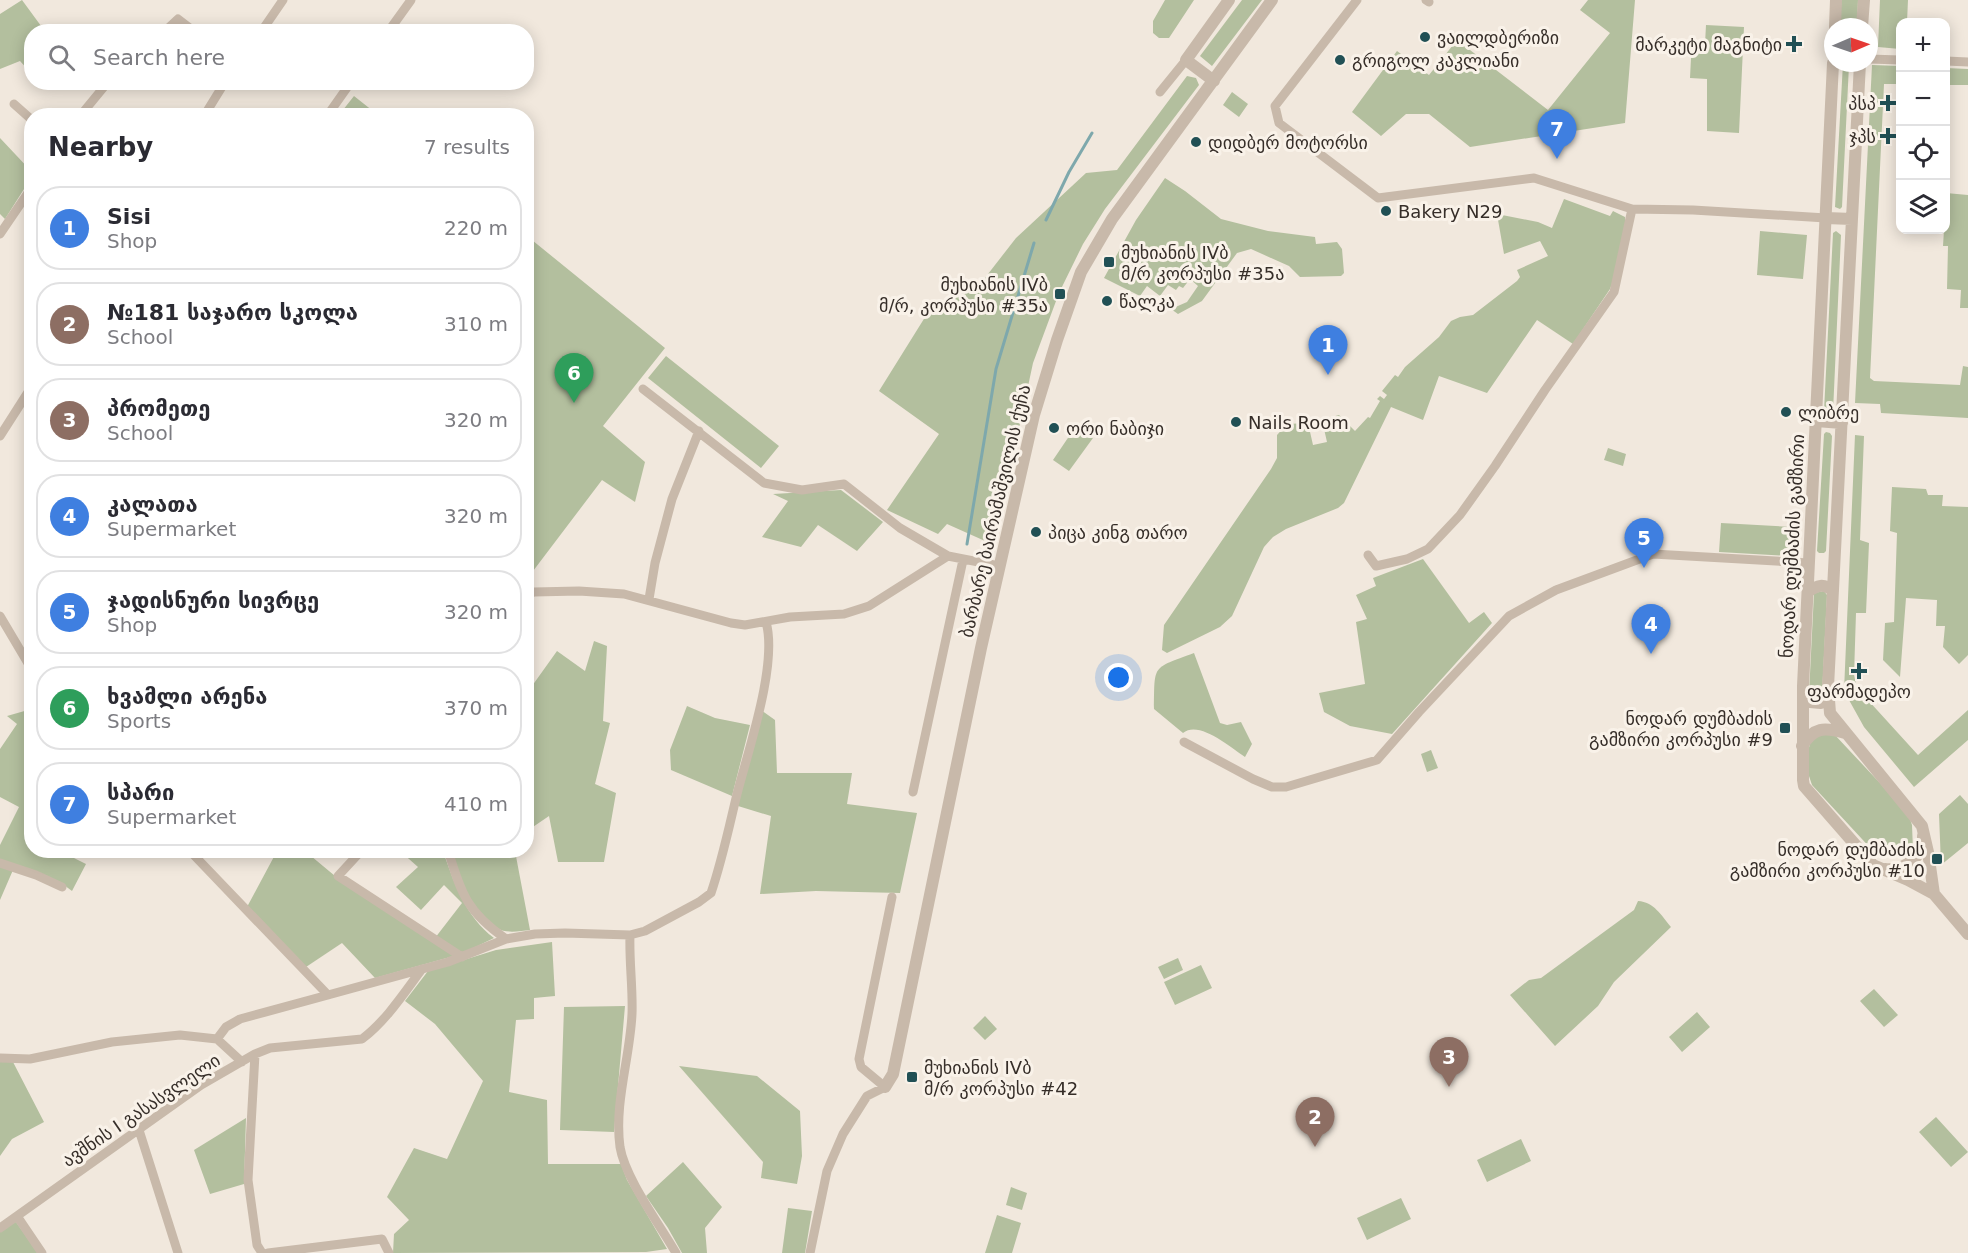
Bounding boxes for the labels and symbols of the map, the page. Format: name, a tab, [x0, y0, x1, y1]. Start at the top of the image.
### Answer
north arrow	[1824, 18, 1878, 72]
place label: ვაილდბერიზი	[1437, 27, 1559, 48]
marker: ვაილდბერიზი	[1418, 30, 1432, 44]
place label: მარკეტი მაგნიტი	[1635, 34, 1782, 55]
marker: მარკეტი მაგნიტი	[1787, 37, 1801, 51]
place label: გრიგოლ კაკლიანი	[1352, 50, 1519, 71]
marker: გრიგოლ კაკლიანი	[1333, 53, 1347, 67]
place label: პსპ	[1848, 93, 1876, 114]
marker: პსპ	[1881, 96, 1895, 110]
pin: 7	[1538, 110, 1576, 159]
place label: ჯპს	[1849, 126, 1876, 147]
marker: ჯპს	[1881, 129, 1895, 143]
place label: დიდბერ მოტორსი	[1208, 132, 1368, 153]
marker: დიდბერ მოტორსი	[1189, 135, 1203, 149]
place label: Bakery N29	[1398, 201, 1502, 222]
marker: Bakery N29	[1379, 204, 1393, 218]
place label: მუხიანის IVბ მ/რ კორპუსი #35ა	[1121, 242, 1284, 284]
marker: მუხიანის IVბ მ/რ კორპუსი #35ა	[1102, 255, 1116, 269]
place label: მუხიანის IVბ მ/რ, კორპუსი #35ა	[879, 274, 1048, 316]
marker: მუხიანის IVბ მ/რ, კორპუსი #35ა	[1053, 287, 1067, 301]
place label: წალკა	[1119, 291, 1175, 312]
marker: წალკა	[1100, 294, 1114, 308]
pin: 1	[1308, 326, 1348, 375]
pin: 6	[554, 354, 594, 403]
street label: ბარბარე ბაირამაშვილის ქუჩა	[956, 383, 1034, 639]
place label: ლიბრე	[1798, 402, 1859, 423]
marker: ლიბრე	[1779, 405, 1793, 419]
place label: Nails Room	[1248, 412, 1349, 433]
marker: Nails Room	[1229, 415, 1243, 429]
place label: ორი ნაბიჯი	[1066, 418, 1164, 439]
marker: ორი ნაბიჯი	[1047, 421, 1061, 435]
street label: ნოდარ დუმბაძის გამზირი	[1776, 433, 1808, 659]
pin: 5	[1624, 518, 1664, 568]
place label: პიცა კინგ თარო	[1048, 522, 1188, 543]
marker: პიცა კინგ თარო	[1029, 525, 1043, 539]
pin: 4	[1632, 604, 1670, 654]
your location	[1104, 663, 1133, 692]
marker: ფარმადეპო	[1852, 664, 1866, 678]
place label: ფარმადეპო	[1807, 681, 1911, 702]
place label: ნოდარ დუმბაძის გამზირი კორპუსი #9	[1589, 708, 1773, 750]
marker: ნოდარ დუმბაძის გამზირი კორპუსი #9	[1778, 721, 1792, 735]
place label: ნოდარ დუმბაძის გამზირი კორპუსი #10	[1730, 839, 1925, 881]
marker: ნოდარ დუმბაძის გამზირი კორპუსი #10	[1930, 852, 1944, 866]
pin: 3	[1430, 1038, 1468, 1087]
street label: ავშნის I გასასვლელი	[58, 1049, 224, 1171]
place label: მუხიანის IVბ მ/რ კორპუსი #42	[924, 1057, 1078, 1099]
marker: მუხიანის IVბ მ/რ კორპუსი #42	[905, 1070, 919, 1084]
pin: 2	[1296, 1098, 1334, 1147]

